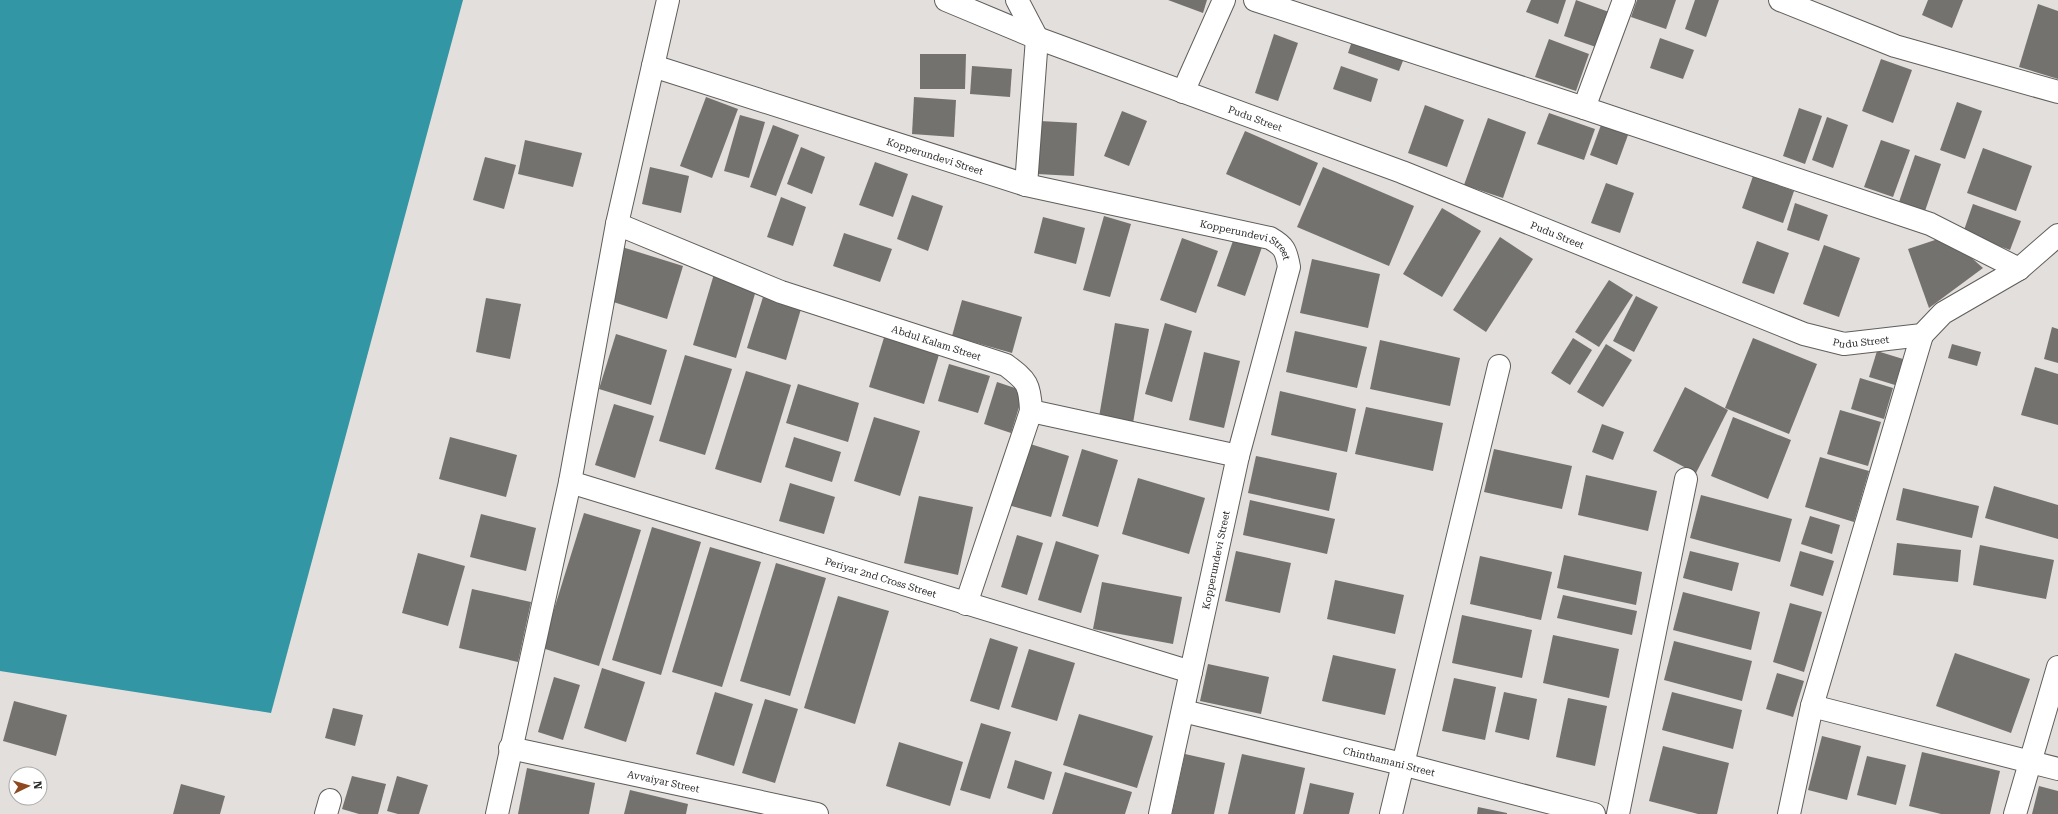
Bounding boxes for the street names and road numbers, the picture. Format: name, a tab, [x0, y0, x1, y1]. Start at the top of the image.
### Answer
street label: Pudu Street	[1227, 103, 1284, 133]
street label: Kopperundevi Street	[885, 135, 985, 177]
street label: Kopperundevi Street	[1199, 217, 1293, 261]
street label: Pudu Street	[1529, 219, 1586, 250]
street label: Abdul Kalam Street	[890, 323, 983, 362]
street label: Pudu Street	[1832, 333, 1890, 350]
street label: Kopperundevi Street	[1200, 509, 1232, 610]
street label: Periyar 2nd Cross Street	[824, 555, 938, 599]
street label: Chinthamani Street	[1342, 744, 1436, 778]
street label: Avvaiyar Street	[626, 768, 701, 794]

